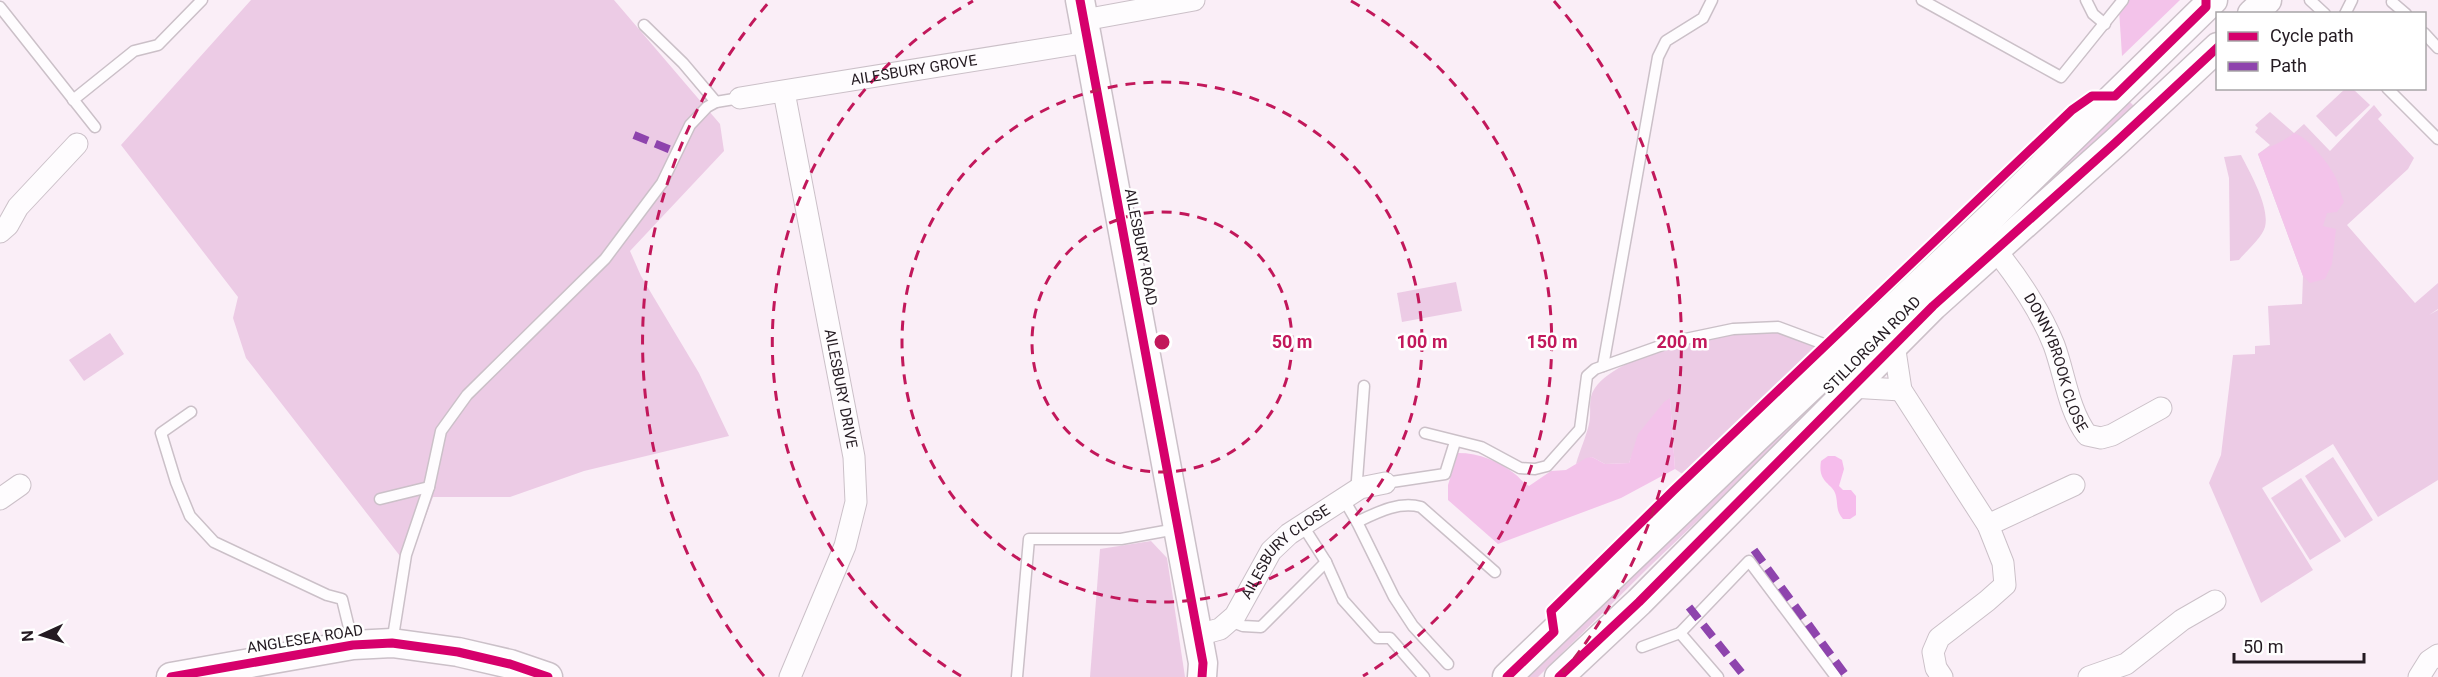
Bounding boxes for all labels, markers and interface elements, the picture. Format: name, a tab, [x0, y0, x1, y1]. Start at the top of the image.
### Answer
legend	[2216, 12, 2426, 90]
text: Cycle path	[2270, 25, 2354, 46]
street label: AILESBURY GROVE	[849, 51, 979, 89]
text: Path	[2270, 55, 2307, 76]
street label: AILESBURY ROAD	[1121, 187, 1161, 307]
street label: DONNYBROOK CLOSE	[2020, 290, 2092, 436]
street label: STILLORGAN ROAD	[1819, 292, 1925, 398]
street label: AILESBURY DRIVE	[821, 327, 861, 450]
text: 50 m	[1272, 331, 1312, 352]
text: 100 m	[1396, 331, 1448, 352]
text: 150 m	[1526, 331, 1578, 352]
text: 200 m	[1656, 331, 1708, 352]
centre of rings	[1152, 332, 1172, 352]
street label: AILESBURY CLOSE	[1237, 501, 1334, 602]
north arrow	[12, 605, 72, 665]
street label: ANGLESEA ROAD	[246, 621, 364, 657]
scale bar	[2234, 626, 2364, 664]
text: N	[18, 630, 37, 642]
text: 50 m	[2243, 636, 2283, 657]

